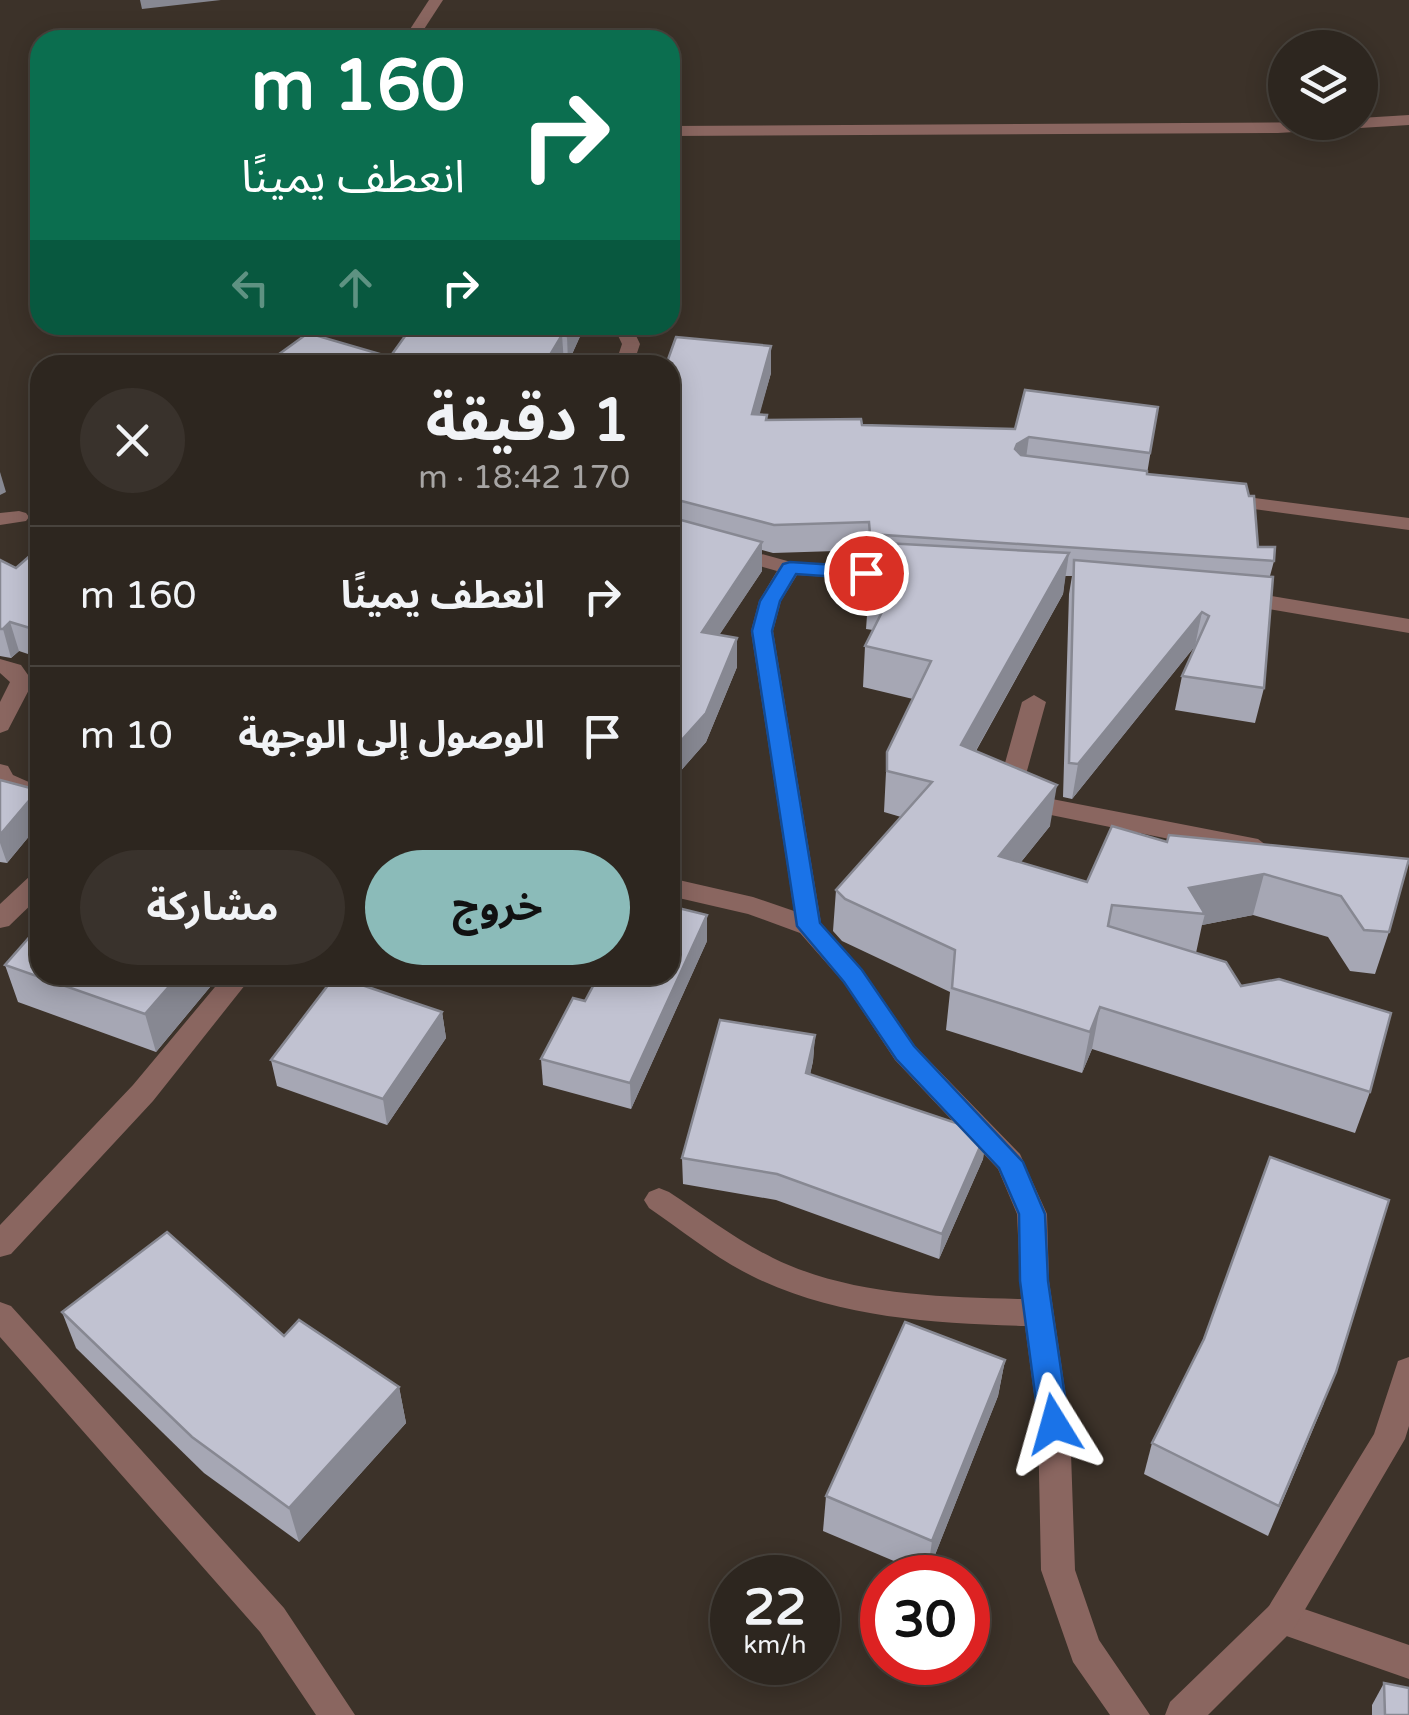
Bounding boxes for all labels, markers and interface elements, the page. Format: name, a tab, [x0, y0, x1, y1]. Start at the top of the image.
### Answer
map controls	[1268, 30, 1378, 140]
button: layers	[1268, 30, 1378, 140]
text: 160 m	[251, 45, 465, 129]
icon: right	[500, 70, 630, 200]
text: انعطف يمينًا	[241, 151, 465, 205]
icon: left	[223, 260, 278, 315]
icon: ahead	[328, 260, 383, 315]
icon: right	[433, 260, 488, 315]
text: 1 دقيقة	[426, 385, 630, 457]
button: close	[80, 388, 185, 493]
text: 170 m · 18:42	[418, 459, 630, 497]
pin	[824, 531, 909, 616]
icon: arrive	[839, 546, 894, 601]
icon: right	[575, 569, 630, 624]
text: 160 m	[80, 573, 196, 619]
text: انعطف يمينًا	[341, 573, 545, 619]
icon: arrive	[575, 709, 630, 764]
text: 10 m	[80, 713, 173, 759]
text: الوصول إلى الوجهة	[238, 713, 545, 759]
button: مشاركة	[80, 850, 345, 965]
button: خروج	[365, 850, 630, 965]
position arrow	[1002, 1372, 1106, 1476]
speed limit sign: 30	[860, 1555, 990, 1685]
text: 22	[744, 1578, 806, 1638]
text: km/h	[744, 1630, 806, 1660]

